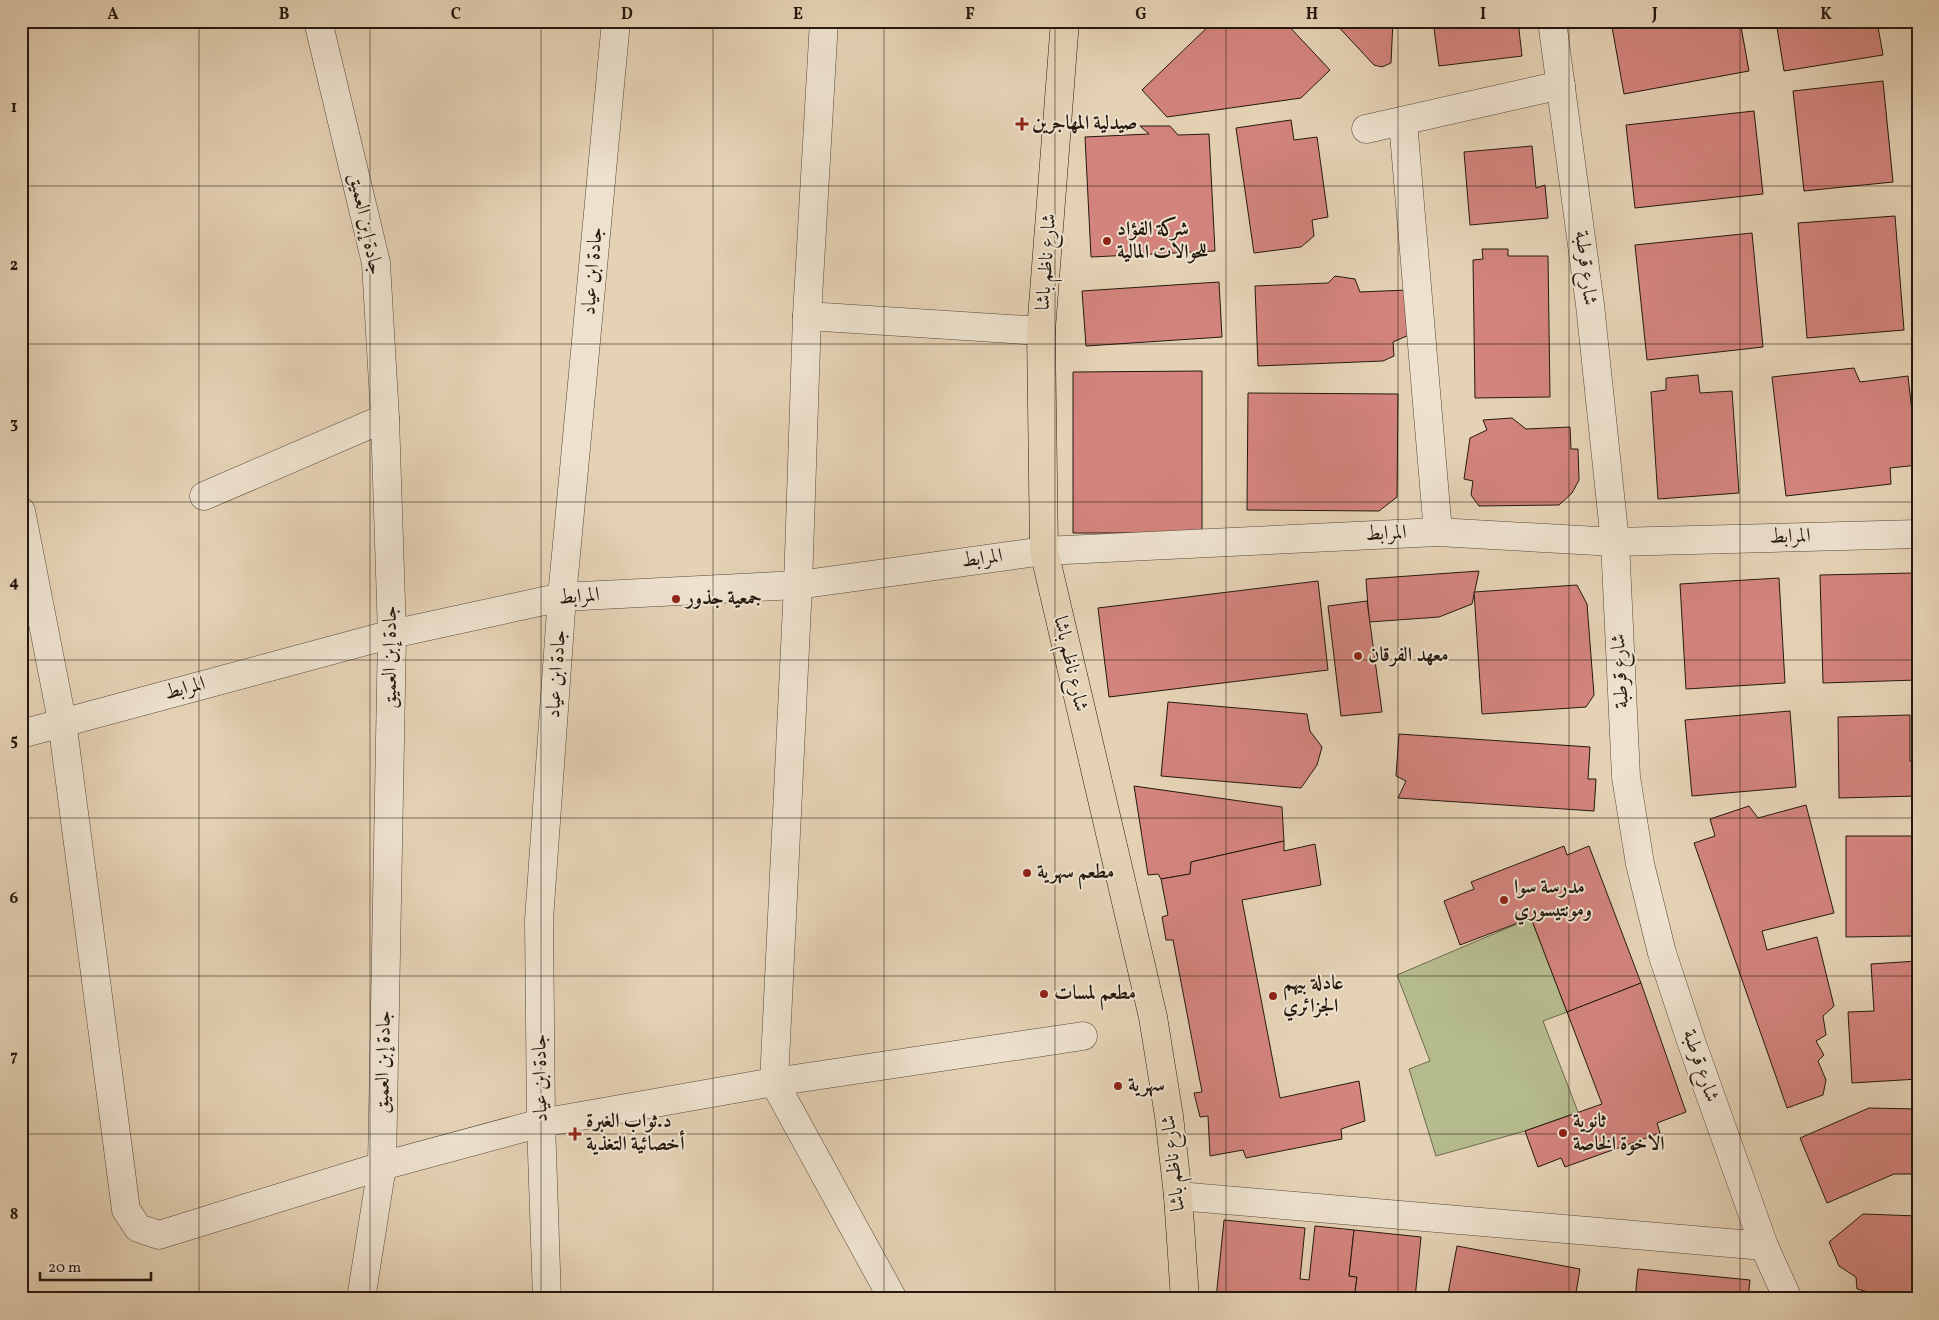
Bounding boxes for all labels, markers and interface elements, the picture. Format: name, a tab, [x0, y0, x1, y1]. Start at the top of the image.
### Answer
text: A	[107, 4, 119, 26]
text: B	[279, 4, 290, 26]
text: C	[451, 4, 461, 26]
text: D	[621, 4, 633, 26]
text: E	[793, 4, 803, 26]
text: F	[965, 4, 975, 26]
text: G	[1135, 4, 1147, 26]
text: H	[1306, 4, 1318, 26]
text: I	[1480, 4, 1486, 26]
text: J	[1651, 4, 1658, 26]
text: K	[1820, 4, 1832, 26]
text: 1	[11, 97, 17, 119]
place label: صيدلية المهاجرين	[1032, 110, 1138, 138]
marker: صيدلية المهاجرين	[1016, 118, 1028, 130]
street label: جادة إبن العميق	[341, 170, 389, 278]
street label: شارع ناظم باشا	[1030, 213, 1067, 312]
place label: شركة الفؤاد للحوالات المالية	[1117, 216, 1209, 267]
street label: جادة ابن عياد	[575, 226, 611, 316]
street label: شارع قرطبة	[1565, 229, 1603, 307]
marker: شركة الفؤاد للحوالات المالية	[1101, 235, 1113, 247]
text: 2	[10, 255, 18, 277]
text: 3	[10, 413, 18, 435]
street label: المرابط	[1365, 519, 1407, 549]
street label: المرابط	[1769, 522, 1811, 552]
street label: المرابط	[960, 542, 1004, 576]
text: 4	[9, 572, 19, 594]
street label: المرابط	[557, 581, 601, 613]
place label: جمعية جذور	[684, 585, 762, 613]
marker: جمعية جذور	[670, 593, 682, 605]
street label: جادة إبن العميق	[377, 605, 405, 709]
street label: شارع ناظم باشا	[1043, 613, 1095, 715]
street label: جادة ابن عياد	[540, 629, 574, 719]
street label: شارع قرطبة	[1605, 633, 1639, 709]
place label: معهد الفرقان	[1368, 642, 1449, 670]
marker: معهد الفرقان	[1352, 650, 1364, 662]
street label: المرابط	[161, 670, 209, 708]
text: 5	[10, 730, 18, 752]
place label: مطعم سهرية	[1037, 859, 1114, 890]
marker: مطعم سهرية	[1021, 867, 1033, 879]
place label: مدرسة سوا ومونتيسوري	[1514, 874, 1592, 926]
text: 6	[10, 888, 19, 910]
marker: مدرسة سوا ومونتيسوري	[1498, 894, 1510, 906]
place label: عادلة بيهم الجزائري	[1283, 970, 1344, 1022]
place label: مطعم لمسات	[1054, 980, 1136, 1011]
marker: مطعم لمسات	[1038, 988, 1050, 1000]
marker: عادلة بيهم الجزائري	[1267, 990, 1279, 1002]
street label: جادة إبن العميق	[369, 1010, 399, 1114]
street label: شارع قرطبة	[1673, 1026, 1725, 1107]
street label: جادة ابن عياد	[526, 1034, 556, 1122]
text: 7	[10, 1046, 18, 1068]
place label: سهرية	[1128, 1072, 1165, 1100]
marker: سهرية	[1112, 1080, 1124, 1092]
place label: د.ثواب الغبرة أخصائية التغذية	[586, 1108, 685, 1159]
place label: ثانوية الاخوة الخاصة	[1573, 1108, 1665, 1159]
street label: شارع ناظم باشا	[1155, 1113, 1196, 1213]
marker: د.ثواب الغبرة أخصائية التغذية	[568, 1127, 582, 1141]
marker: ثانوية الاخوة الخاصة	[1557, 1127, 1569, 1139]
text: 8	[10, 1204, 18, 1226]
scale bar	[40, 1250, 151, 1282]
text: 20 m	[48, 1258, 81, 1279]

